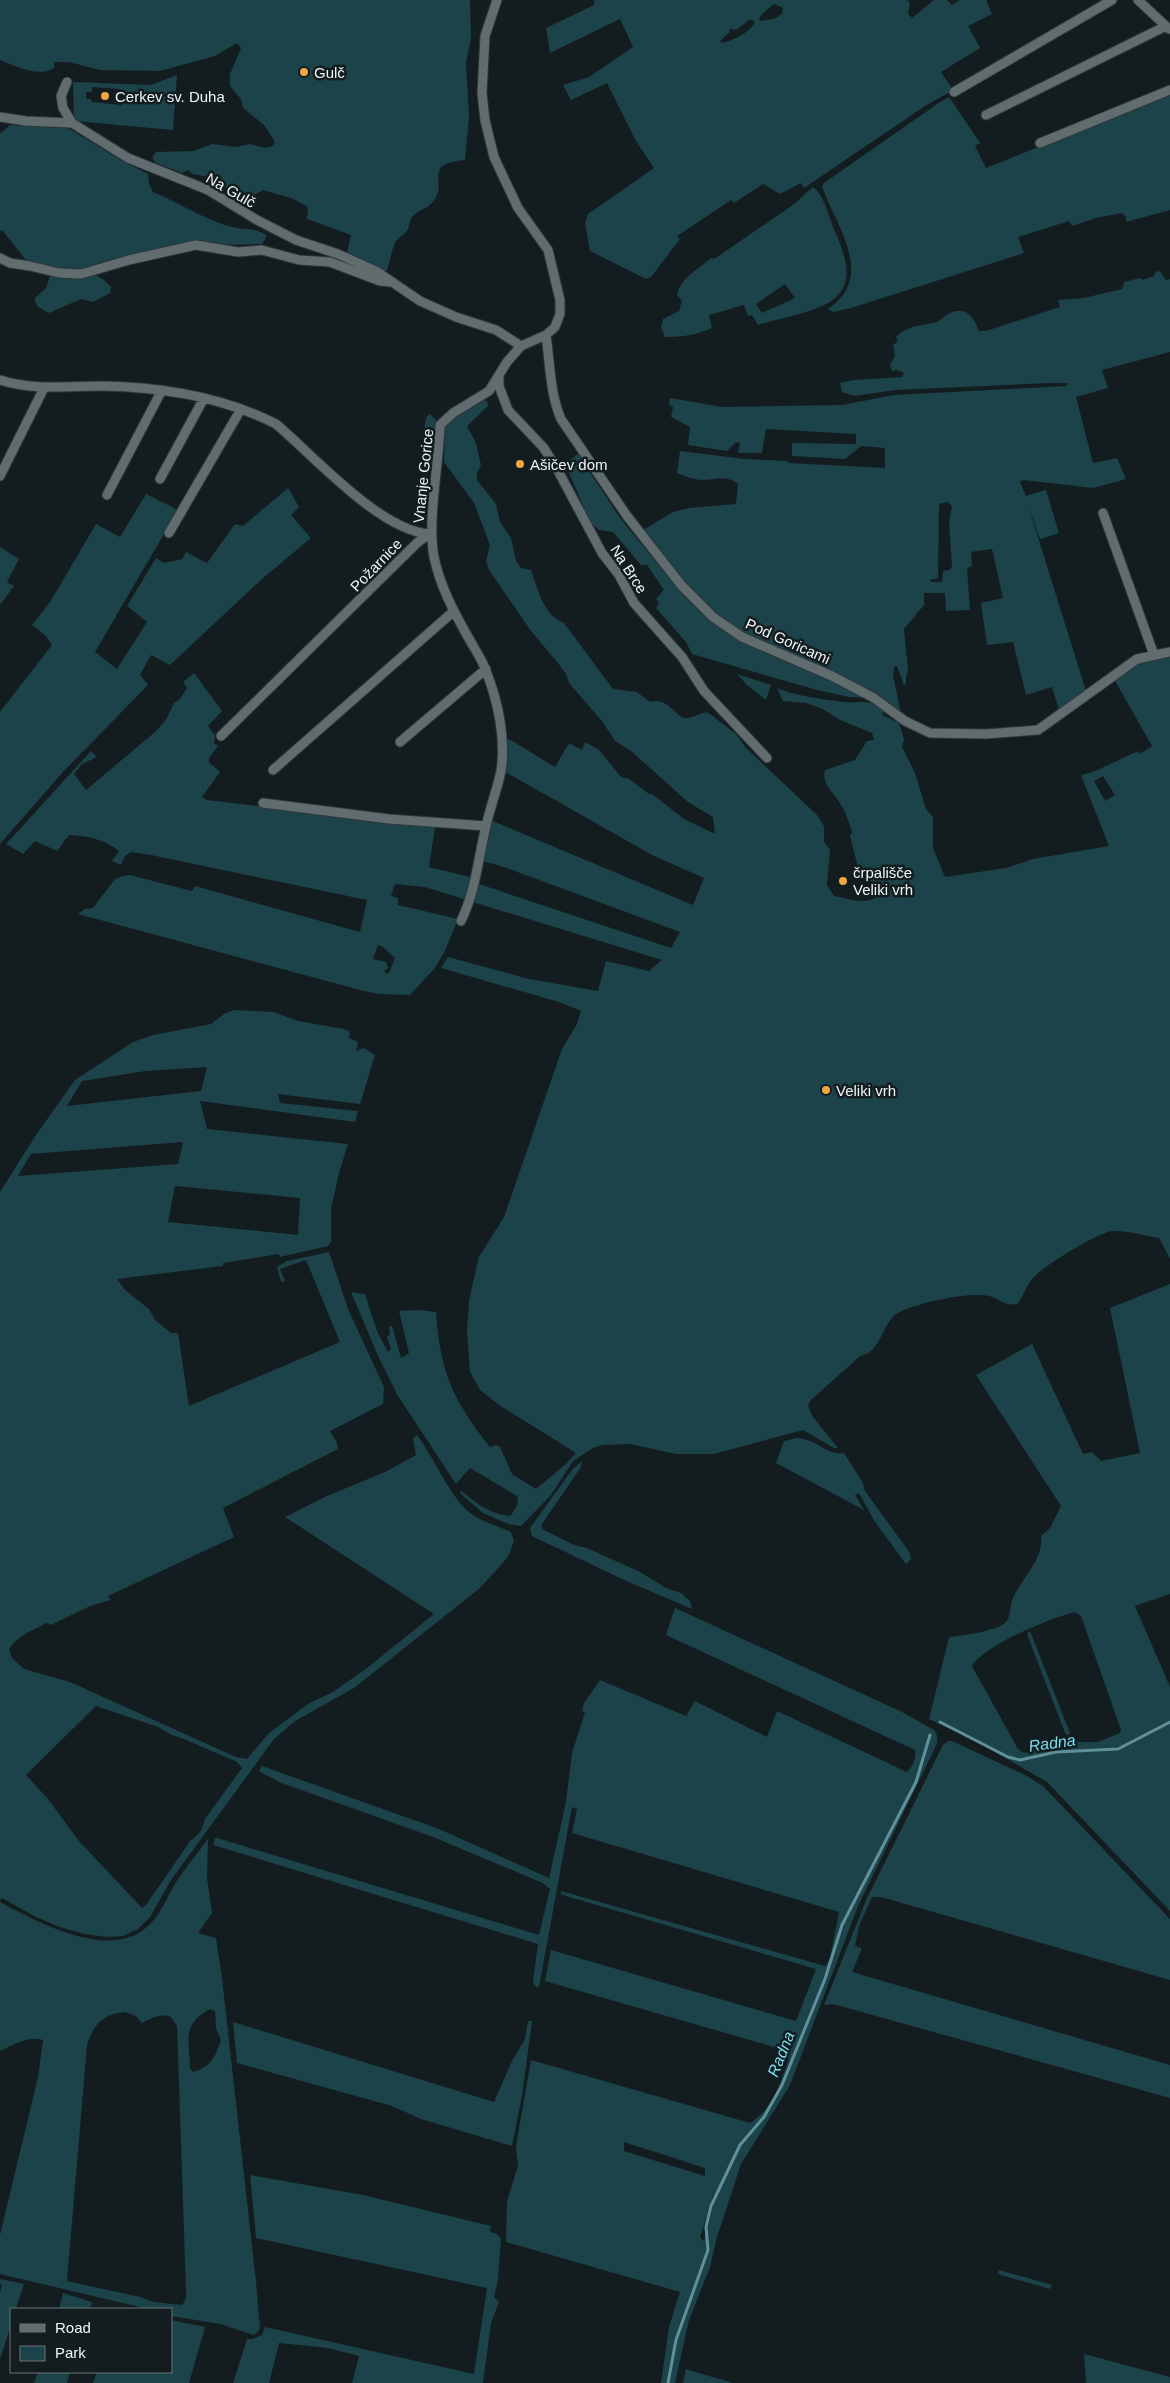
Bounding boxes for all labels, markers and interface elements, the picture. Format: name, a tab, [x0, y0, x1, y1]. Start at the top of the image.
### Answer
place label: Gulč	[314, 64, 345, 81]
marker: Gulč	[298, 66, 310, 78]
place label: Cerkev sv. Duha	[115, 88, 225, 105]
marker: Cerkev sv. Duha	[99, 90, 111, 102]
street label: Na Gulč	[203, 169, 259, 211]
street label: Vnanje Gorice	[410, 428, 436, 524]
place label: Ašičev dom	[530, 456, 608, 473]
marker: Ašičev dom	[514, 458, 526, 470]
street label: Požarnice	[347, 535, 405, 595]
street label: Na Brce	[607, 542, 651, 596]
street label: Pod Goricami	[743, 615, 833, 667]
place label: črpališče Veliki vrh	[853, 864, 913, 898]
marker: črpališče Veliki vrh	[837, 875, 849, 887]
place label: Veliki vrh	[836, 1082, 896, 1099]
marker: Veliki vrh	[820, 1084, 832, 1096]
water label: Radna	[1027, 1731, 1077, 1755]
water label: Radna	[764, 2029, 798, 2079]
legend	[10, 2308, 172, 2373]
text: Road	[55, 2319, 91, 2336]
text: Park	[55, 2344, 86, 2361]

